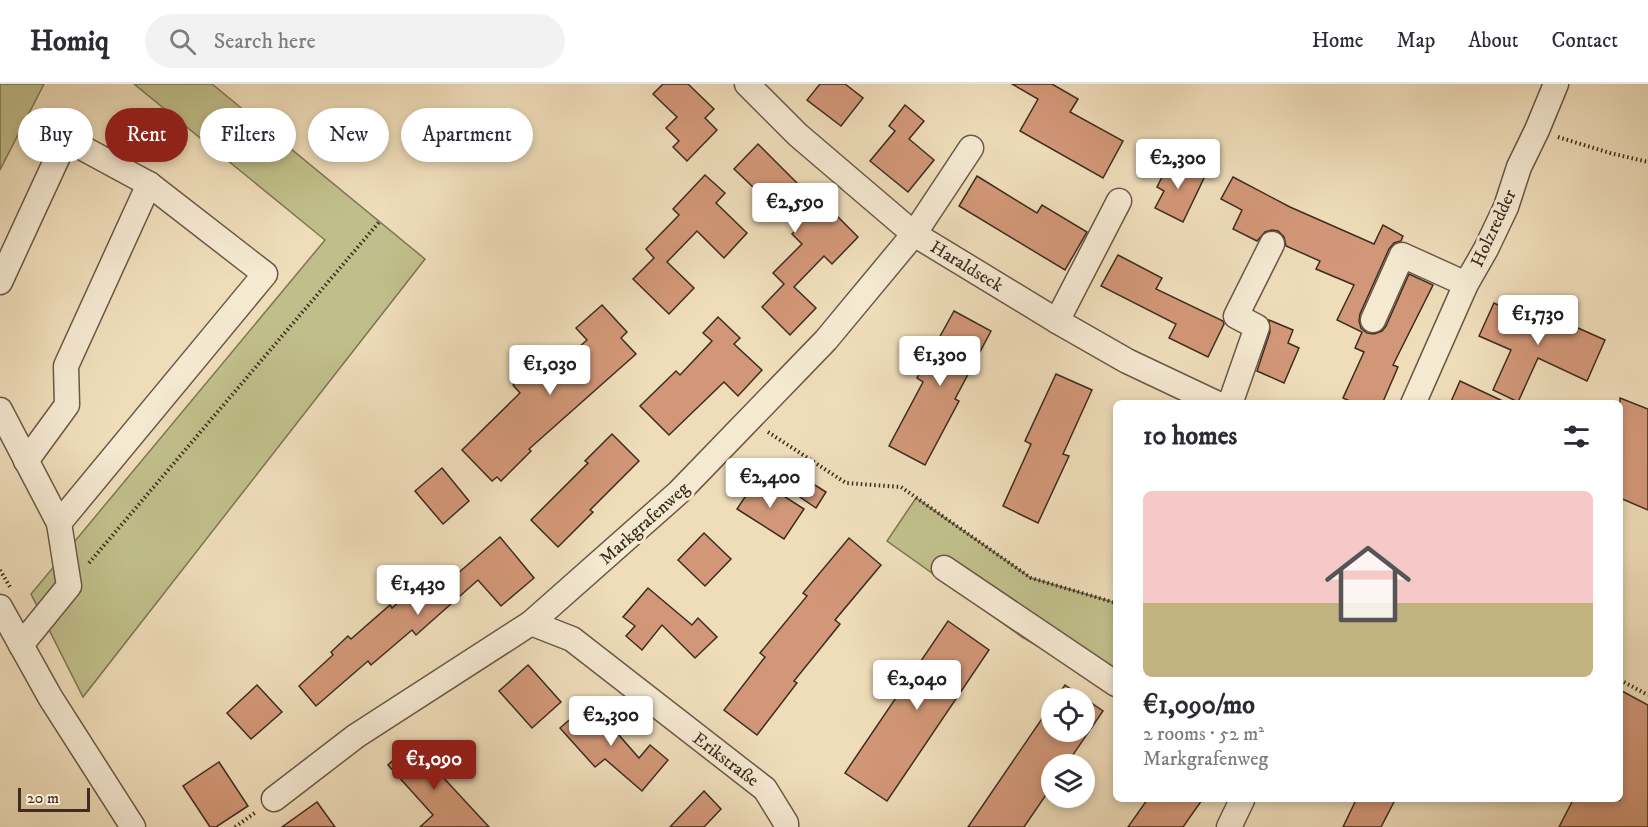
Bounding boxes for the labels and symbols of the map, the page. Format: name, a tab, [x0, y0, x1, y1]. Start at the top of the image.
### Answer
pin: €2,300	[1129, 139, 1227, 190]
pin: €2,590	[746, 183, 844, 234]
street label: Holzredder	[1466, 186, 1522, 271]
street label: Haraldseck	[926, 236, 1007, 297]
pin: €1,730	[1489, 295, 1587, 346]
pin: €1,300	[891, 336, 989, 387]
pin: €1,030	[501, 345, 599, 396]
pin: €2,400	[721, 458, 819, 509]
street label: Markgrafenweg	[595, 478, 694, 570]
pin: €1,430	[369, 565, 467, 616]
pin: €2,040	[868, 660, 966, 711]
pin: €2,300	[562, 696, 660, 747]
street label: Erikstraße	[688, 728, 763, 792]
pin: €1,090	[385, 740, 483, 791]
scale bar	[18, 785, 90, 812]

